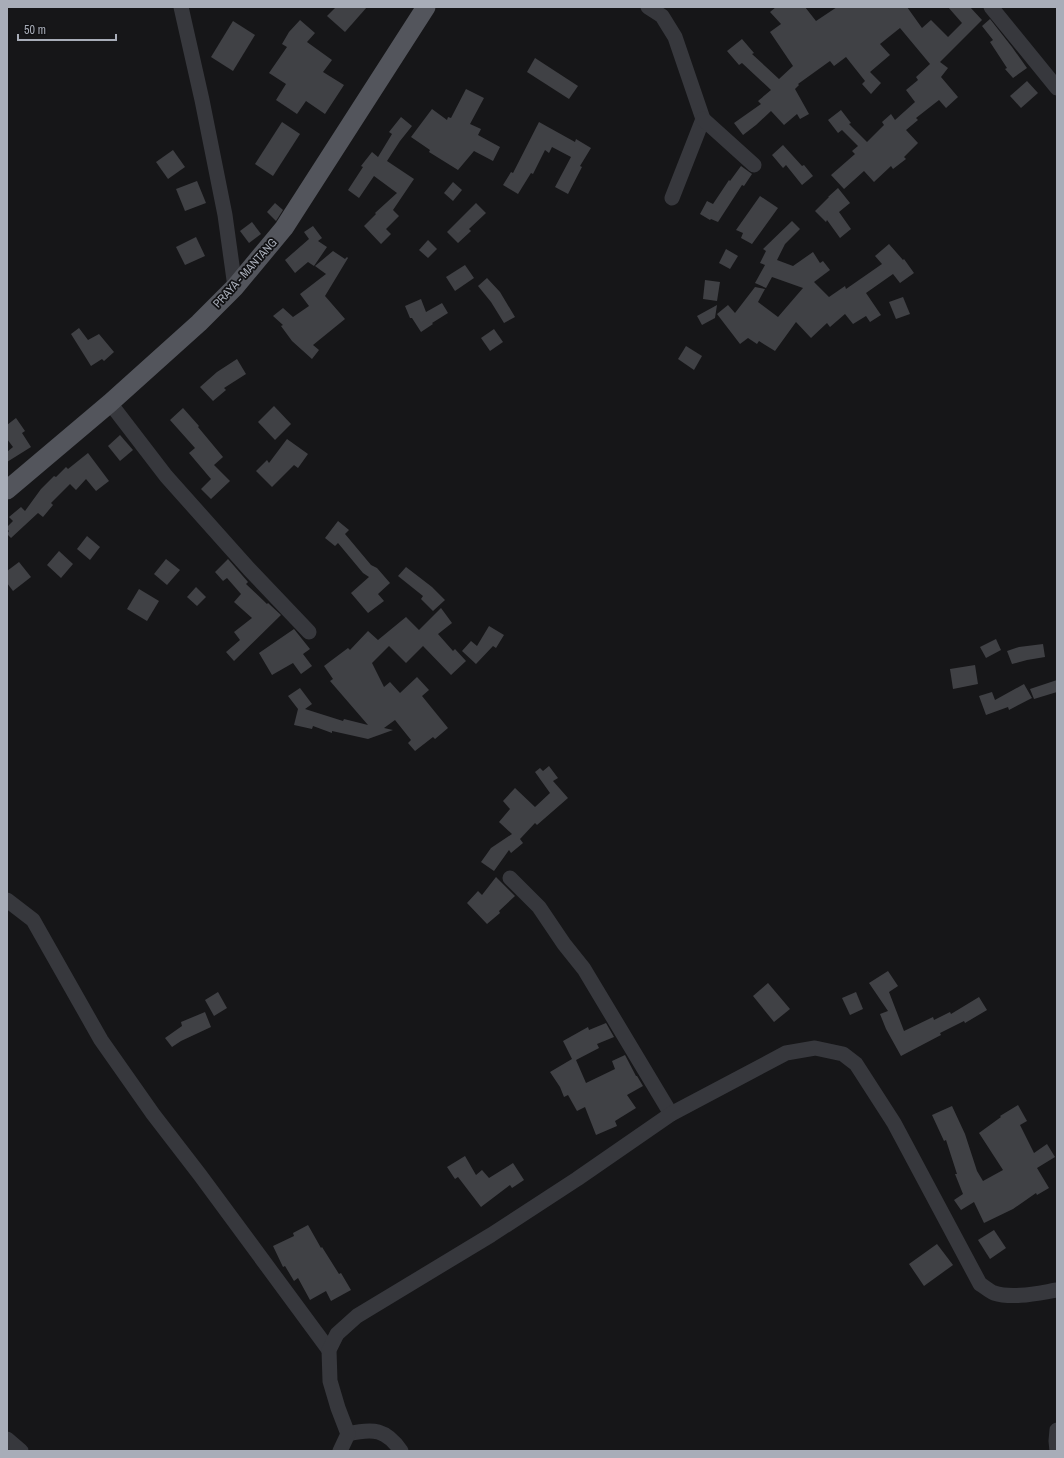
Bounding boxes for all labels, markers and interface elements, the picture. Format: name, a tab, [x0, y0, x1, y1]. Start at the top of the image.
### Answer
scale bar	[18, 16, 116, 42]
text: 50 m	[24, 22, 46, 38]
street label: PRAYA - MANTANG	[209, 235, 281, 311]

